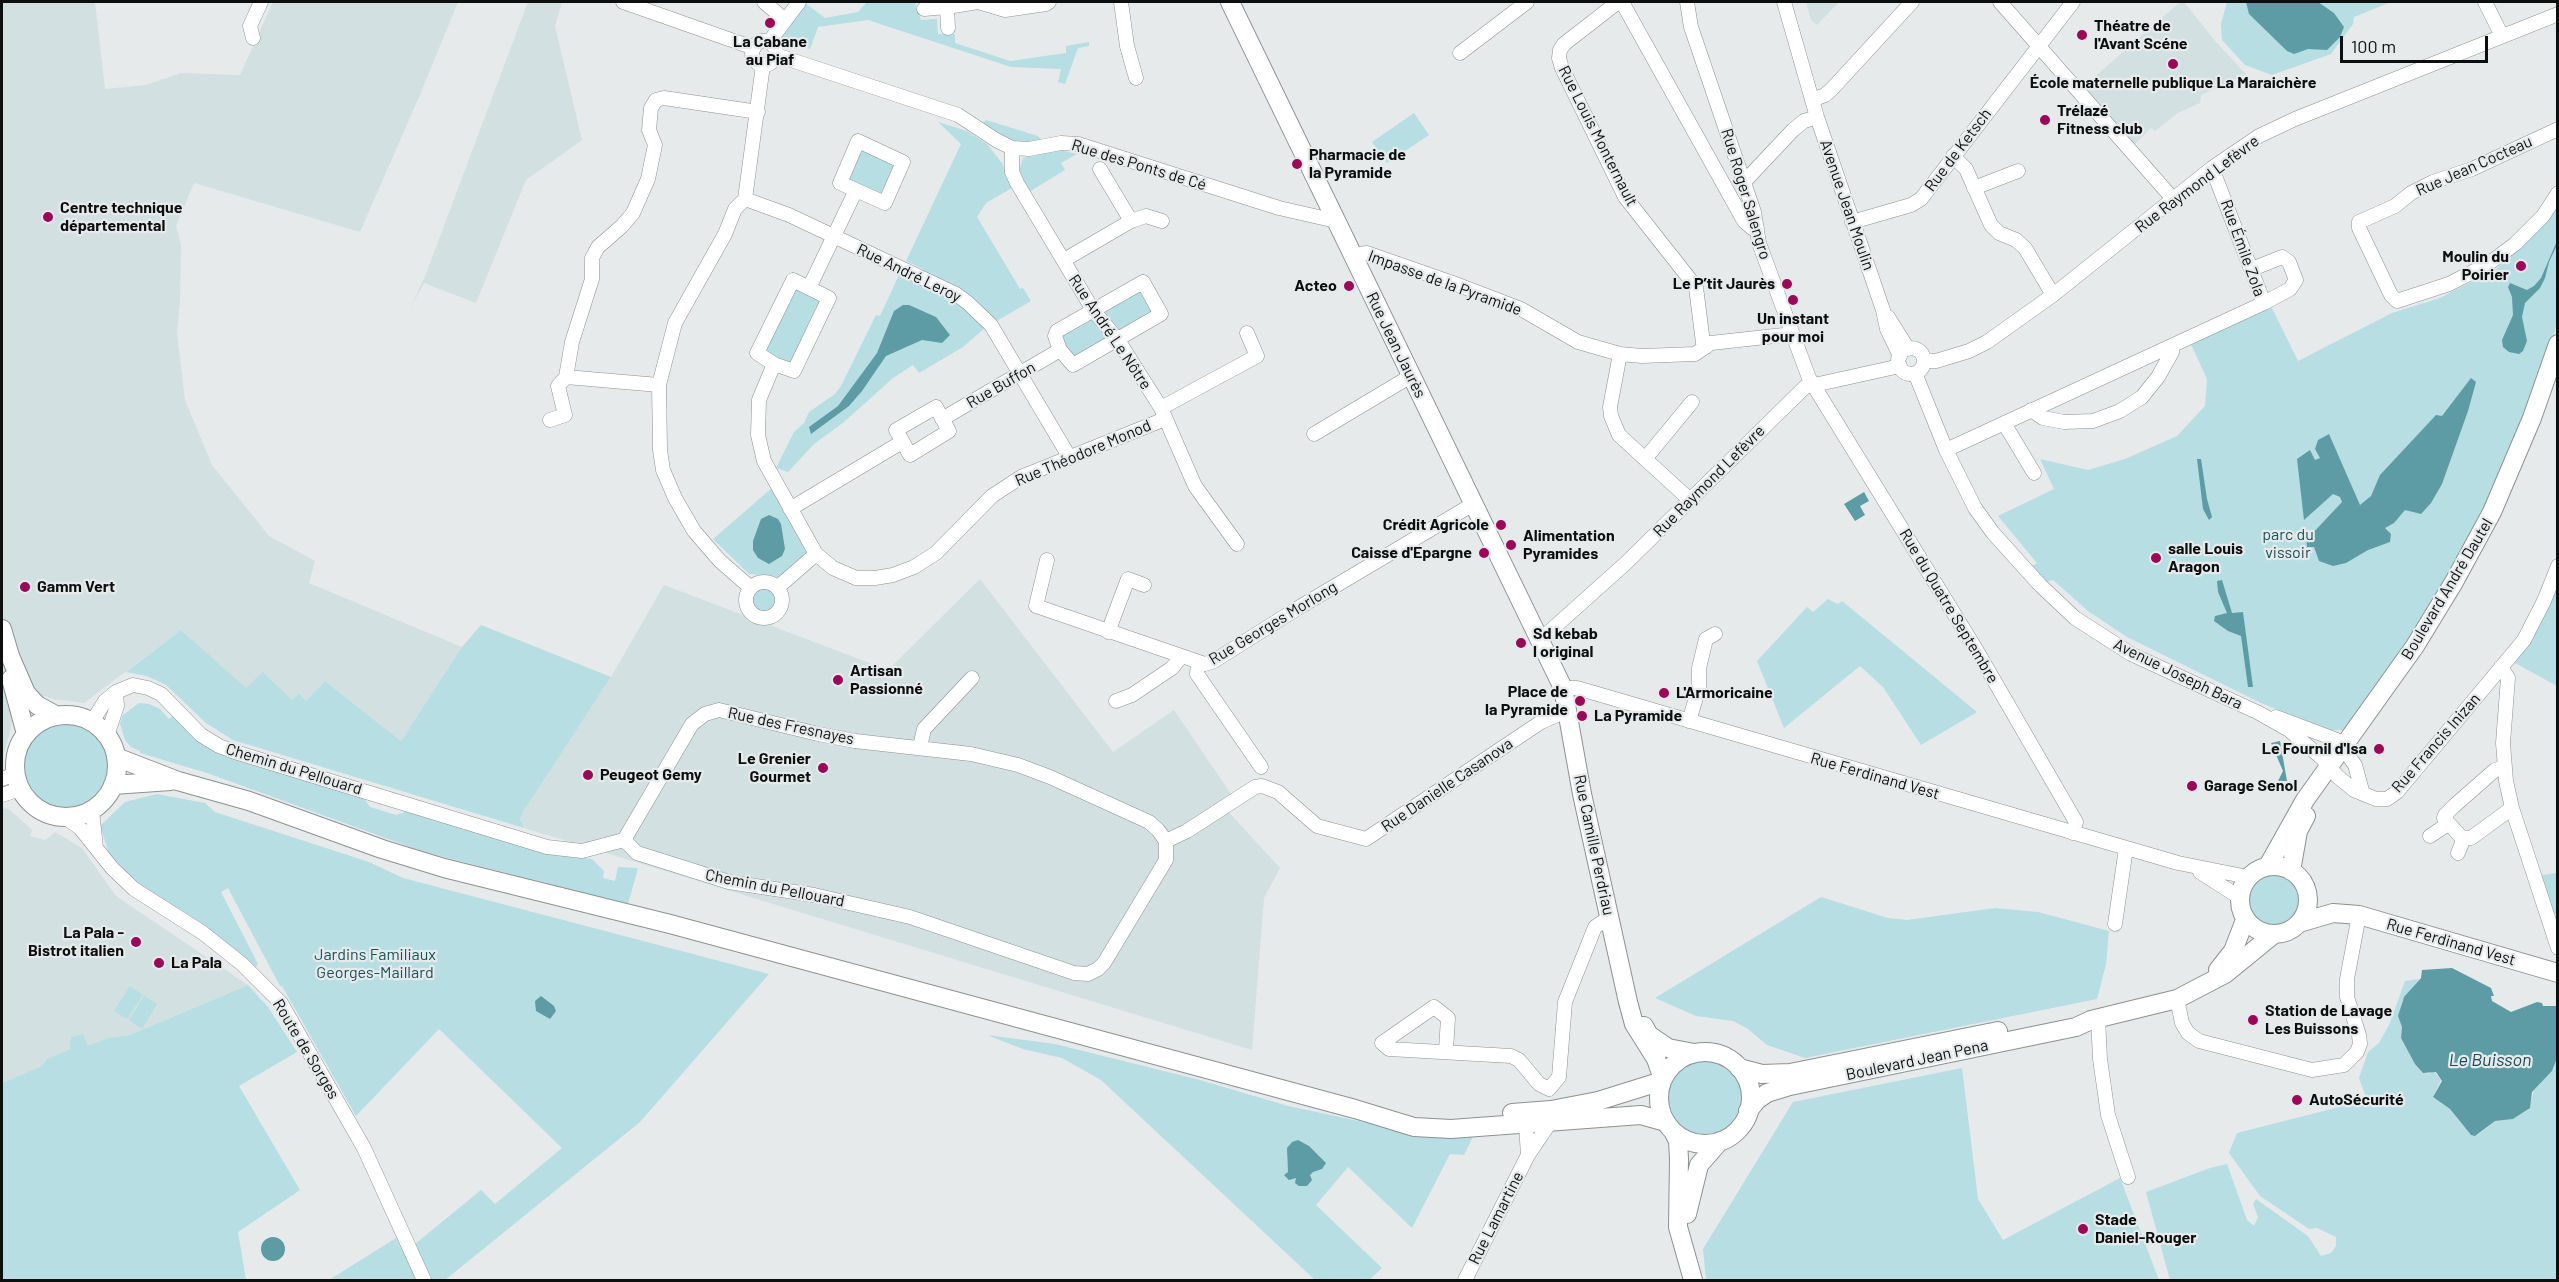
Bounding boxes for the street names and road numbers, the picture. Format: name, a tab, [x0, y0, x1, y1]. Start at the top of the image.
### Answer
street label: Rue Louis Monternault	[1554, 63, 1642, 209]
street label: Rue de Ketsch	[1921, 105, 1995, 195]
street label: Rue Roger Salengro	[1717, 126, 1775, 262]
street label: Rue Raymond Lefèvre	[2131, 131, 2263, 237]
street label: Rue Jean Cocteau	[2413, 132, 2535, 200]
street label: Rue des Ponts de Cé	[1069, 135, 1209, 195]
street label: Avenue Jean Moulin	[1816, 137, 1878, 273]
street label: Rue Émile Zola	[2217, 197, 2269, 299]
street label: Rue André Leroy	[854, 239, 964, 307]
street label: Impasse de la Pyramide	[1366, 246, 1524, 320]
street label: Rue André Le Nôtre	[1064, 271, 1156, 393]
street label: Rue Jean Jaurès	[1362, 289, 1430, 401]
street label: Rue Buffon	[963, 358, 1039, 412]
street label: Rue Théodore Monod	[1012, 416, 1154, 490]
street label: Rue Raymond Lefèvre	[1649, 421, 1769, 541]
street label: Boulevard André Dautel	[2397, 515, 2497, 663]
street label: Rue du Quatre Septembre	[1895, 525, 2003, 687]
street label: Rue Georges Morlong	[1205, 577, 1341, 669]
street label: Avenue Joseph Bara	[2110, 634, 2246, 714]
street label: Rue Francis Inizan	[2388, 689, 2484, 797]
street label: Rue des Fresnayes	[726, 703, 856, 749]
street label: Rue Danielle Casanova	[1378, 734, 1516, 836]
street label: Chemin du Pellouard	[224, 739, 364, 799]
street label: Rue Ferdinand Vest	[1808, 748, 1942, 804]
street label: Rue Camille Perdriau	[1570, 773, 1618, 917]
street label: Chemin du Pellouard	[704, 865, 846, 911]
street label: Rue Ferdinand Vest	[2384, 914, 2518, 970]
street label: Route de Sorges	[269, 996, 343, 1102]
street label: Boulevard Jean Pena	[1844, 1036, 1990, 1084]
street label: Rue Lamartine	[1464, 1168, 1528, 1268]

